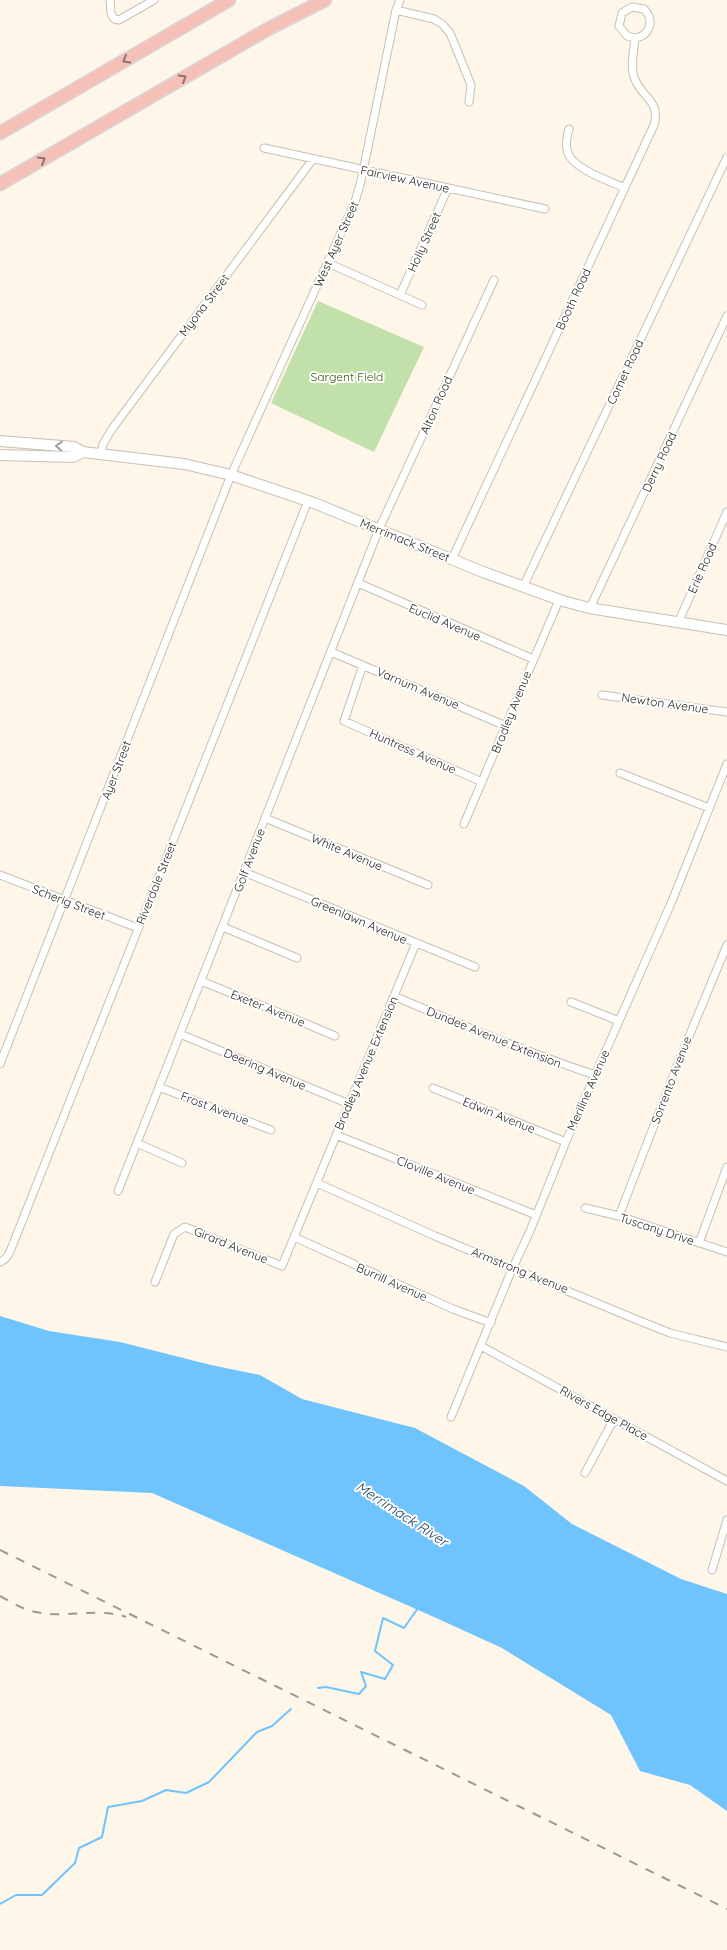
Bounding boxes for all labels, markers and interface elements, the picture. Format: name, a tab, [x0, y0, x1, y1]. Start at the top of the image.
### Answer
one-way arrow	[123, 53, 132, 63]
one-way arrow	[177, 74, 186, 84]
one-way arrow	[37, 156, 46, 166]
street label: Fairview Avenue	[359, 162, 451, 196]
street label: West Ayer Street	[310, 199, 362, 289]
street label: Holly Street	[404, 210, 444, 274]
street label: Booth Road	[552, 266, 594, 332]
street label: Myona Street	[176, 271, 232, 339]
street label: Comet Road	[603, 337, 647, 407]
park label: Sargent Field	[311, 369, 383, 384]
street label: Alton Road	[417, 374, 455, 436]
street label: Derry Road	[639, 430, 679, 494]
one-way arrow	[54, 440, 62, 451]
street label: Merrimack Street	[358, 515, 452, 565]
street label: Erie Road	[684, 540, 720, 596]
street label: Euclid Avenue	[407, 600, 483, 644]
street label: Varnum Avenue	[374, 664, 462, 712]
street label: Bradley Avenue	[488, 669, 534, 755]
street label: Newton Avenue	[621, 689, 710, 717]
street label: Huntress Avenue	[367, 725, 459, 777]
street label: Ayer Street	[98, 739, 134, 801]
street label: Golf Avenue	[230, 826, 268, 894]
street label: White Avenue	[309, 830, 385, 874]
street label: Riverdale Street	[133, 839, 179, 927]
street label: Scherig Street	[30, 881, 108, 923]
street label: Greenlawn Avenue	[308, 893, 410, 947]
street label: Exeter Avenue	[229, 986, 308, 1030]
street label: Bradley Avenue Extension	[331, 994, 401, 1132]
street label: Dundee Avenue Extension	[424, 1003, 564, 1071]
street label: Sorrento Avenue	[647, 1034, 695, 1126]
street label: Deering Avenue	[221, 1045, 309, 1093]
street label: Meriline Avenue	[563, 1047, 613, 1133]
street label: Frost Avenue	[179, 1088, 252, 1128]
street label: Edwin Avenue	[461, 1094, 538, 1136]
street label: Cloville Avenue	[395, 1152, 478, 1198]
street label: Tuscany Drive	[618, 1210, 696, 1248]
street label: Girard Avenue	[192, 1223, 270, 1267]
street label: Armstrong Avenue	[469, 1244, 571, 1296]
street label: Burrill Avenue	[354, 1260, 430, 1304]
street label: Rivers Edge Place	[557, 1383, 651, 1444]
water label: Merrimack River	[353, 1478, 453, 1551]

